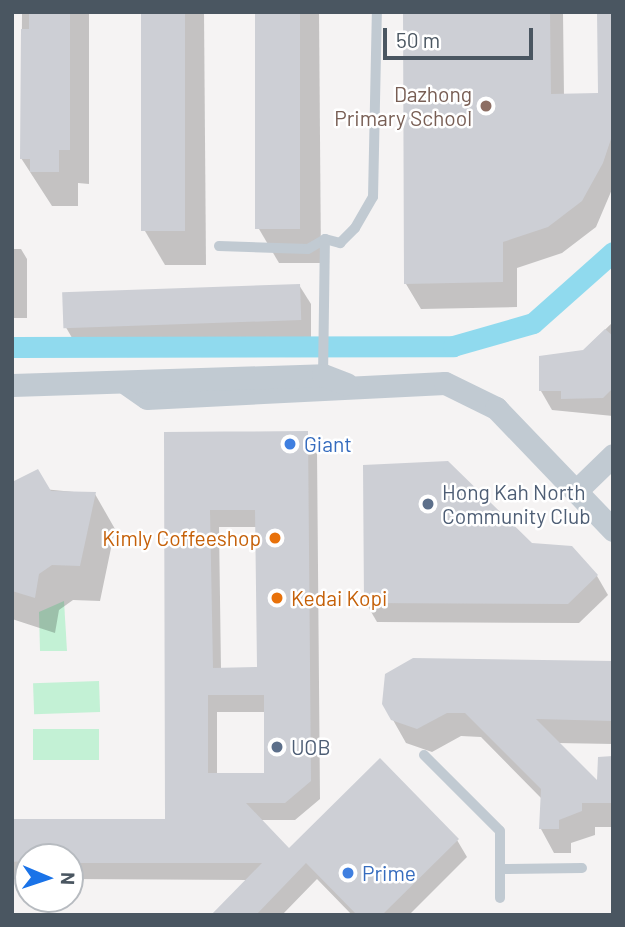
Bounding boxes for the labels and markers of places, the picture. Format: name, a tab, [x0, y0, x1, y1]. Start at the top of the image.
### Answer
place label: Dazhong Primary School	[334, 81, 472, 131]
marker: Dazhong Primary School	[478, 98, 494, 114]
place label: Giant	[304, 431, 352, 457]
marker: Giant	[282, 436, 298, 452]
place label: Hong Kah North Community Club	[442, 479, 591, 529]
marker: Hong Kah North Community Club	[420, 496, 436, 512]
place label: Kimly Coffeeshop	[102, 525, 261, 551]
marker: Kimly Coffeeshop	[267, 530, 283, 546]
place label: Kedai Kopi	[291, 585, 387, 611]
marker: Kedai Kopi	[269, 590, 285, 606]
place label: UOB	[291, 734, 331, 760]
marker: UOB	[269, 739, 285, 755]
place label: Prime	[362, 860, 416, 886]
marker: Prime	[340, 865, 356, 881]

